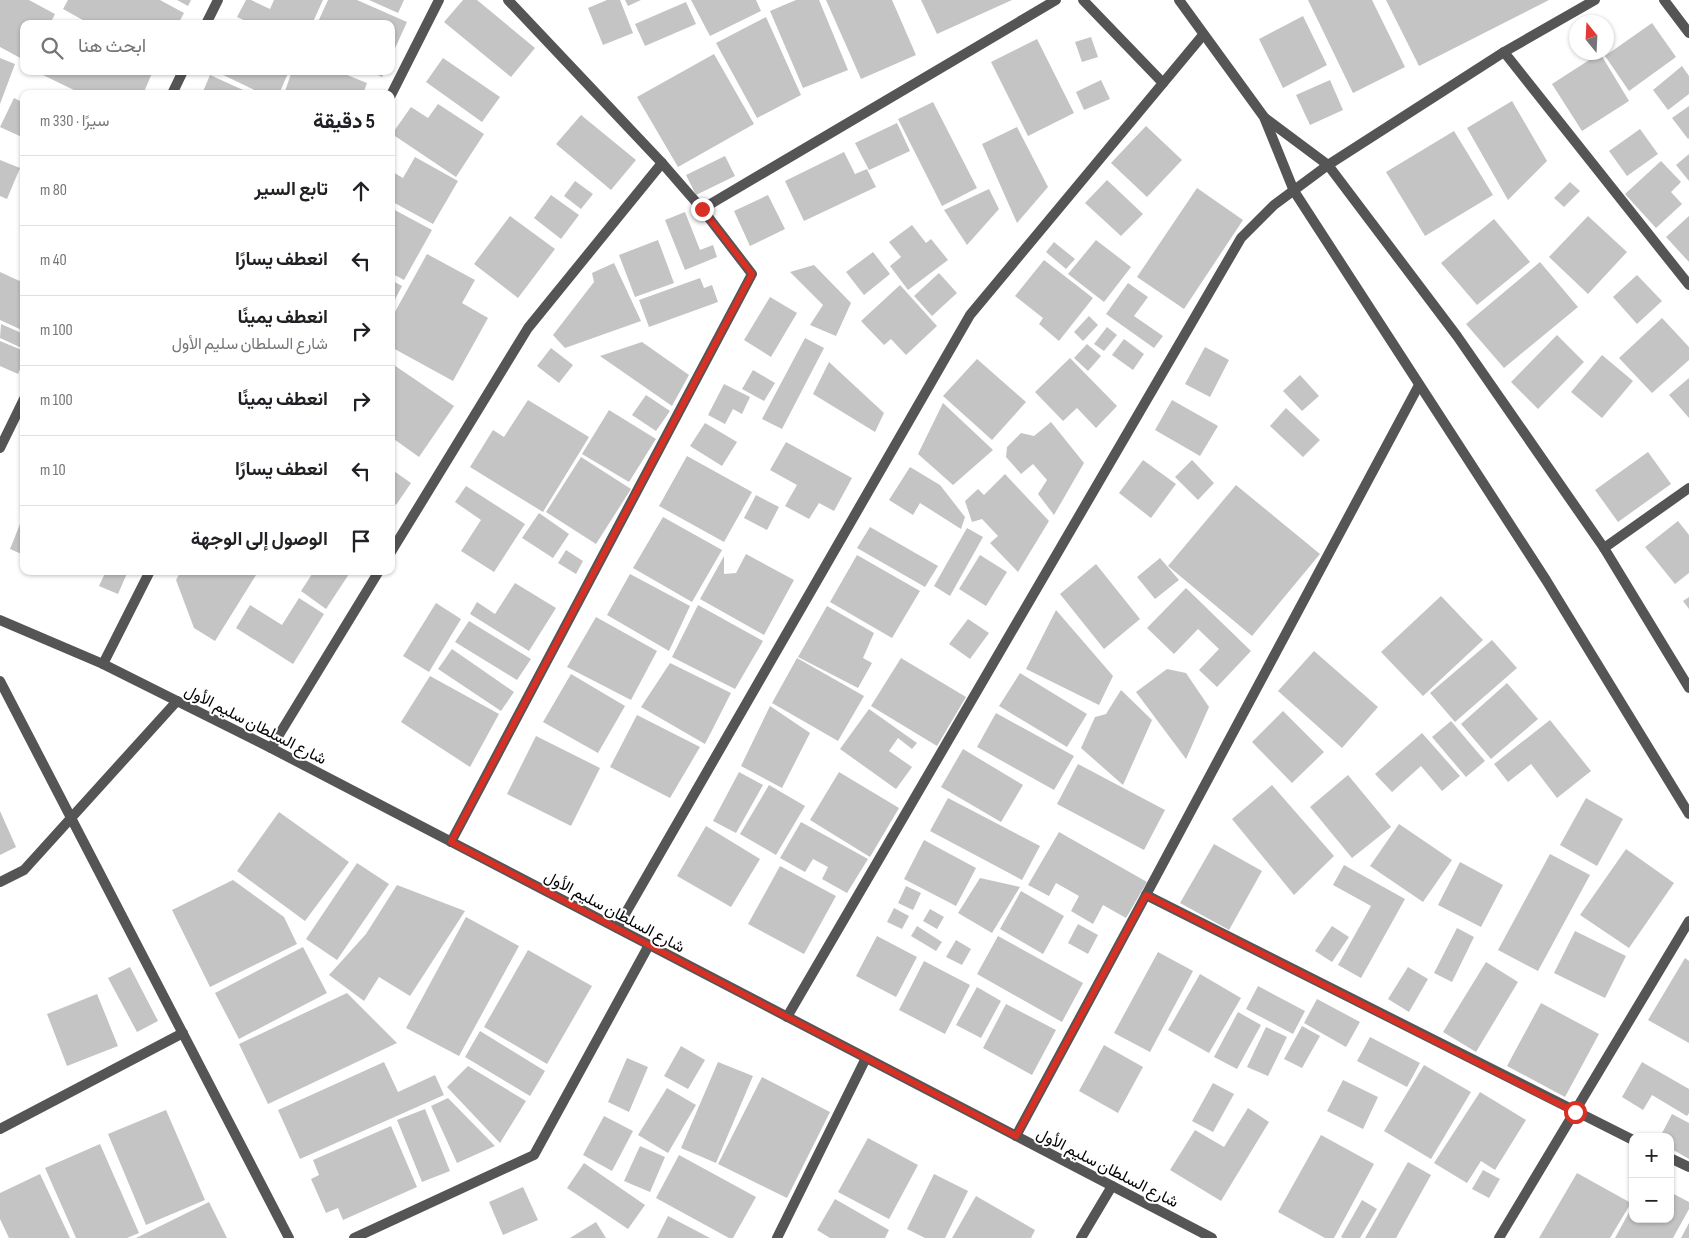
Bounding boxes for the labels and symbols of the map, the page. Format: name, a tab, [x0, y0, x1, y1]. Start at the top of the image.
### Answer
north arrow	[1569, 15, 1614, 60]
route end	[691, 198, 714, 221]
street label: شارع السلطان سليم الأول	[181, 681, 329, 770]
street label: شارع السلطان سليم الأول	[540, 867, 688, 958]
route start	[1564, 1101, 1587, 1124]
street label: شارع السلطان سليم الأول	[1033, 1124, 1181, 1213]

